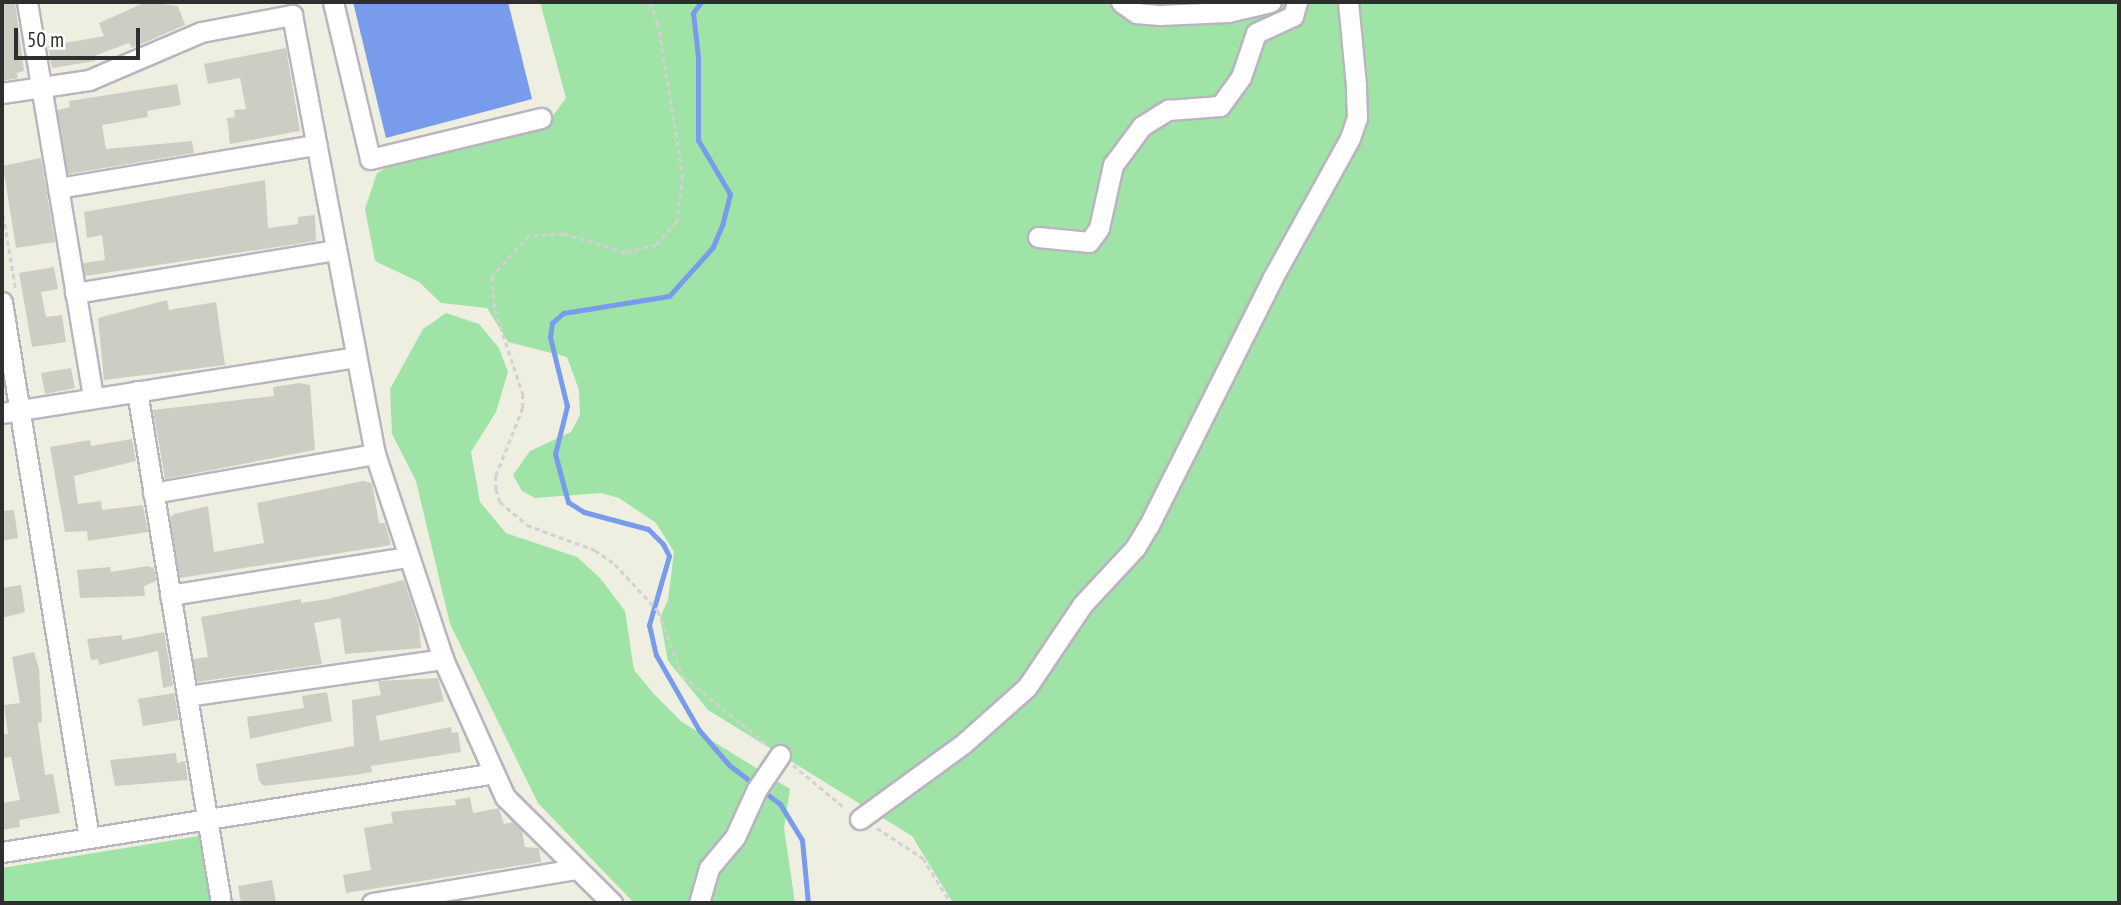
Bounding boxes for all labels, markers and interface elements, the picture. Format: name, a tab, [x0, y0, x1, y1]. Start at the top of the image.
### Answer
scale bar	[18, 14, 144, 58]
text: 50 m	[27, 26, 64, 53]

